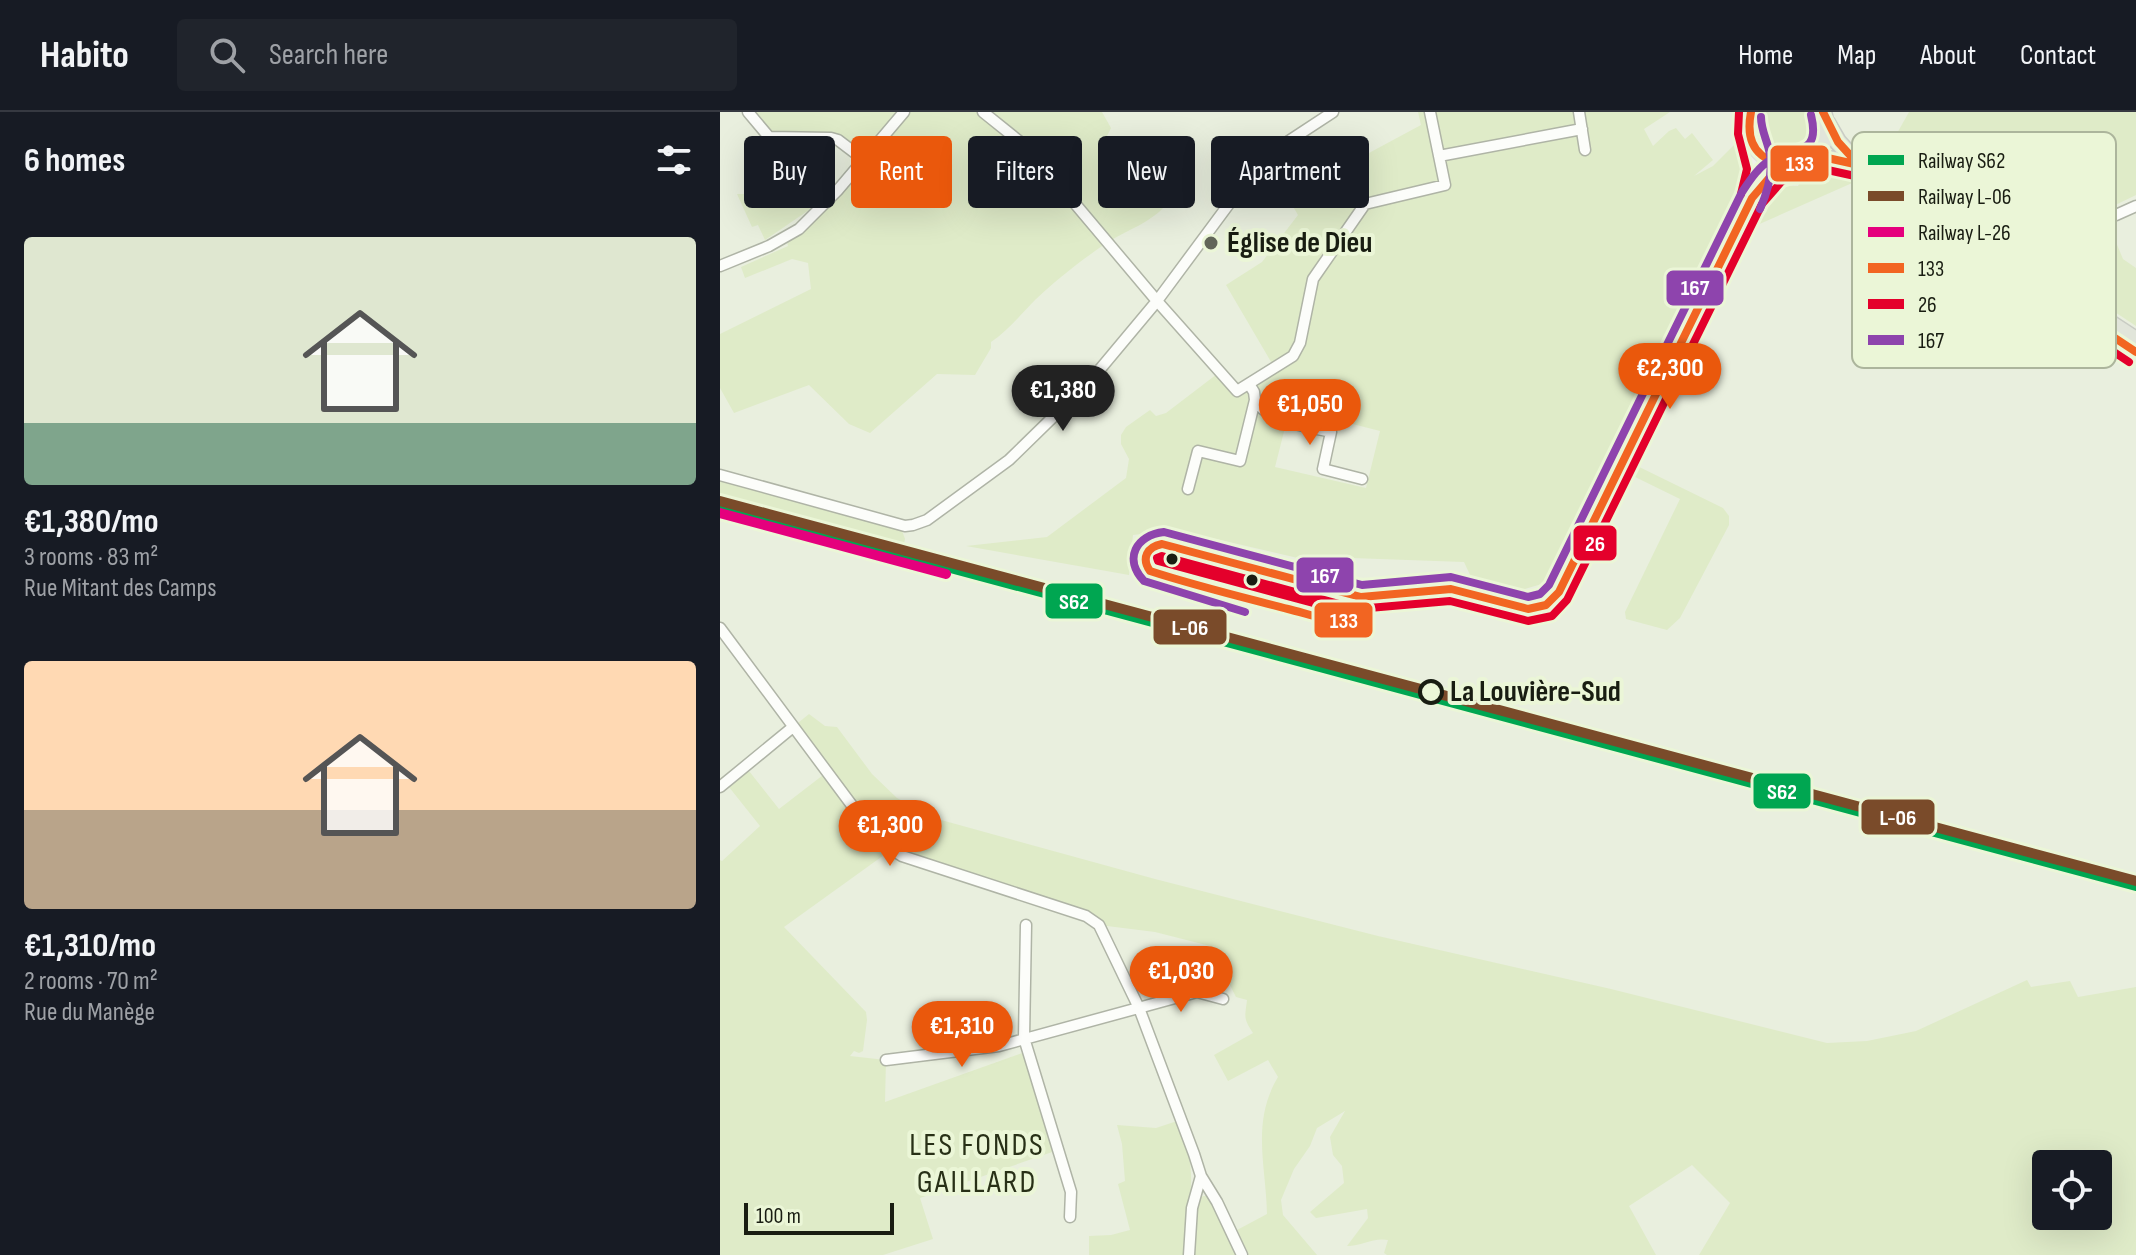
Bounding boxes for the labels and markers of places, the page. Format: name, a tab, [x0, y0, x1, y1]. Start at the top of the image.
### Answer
place label: Église de Dieu	[1227, 225, 1372, 261]
marker: Église de Dieu	[1202, 234, 1220, 252]
pin: €2,300	[1605, 343, 1735, 411]
pin: €1,380	[998, 365, 1128, 433]
pin: €1,050	[1245, 379, 1375, 447]
unlabelled marker	[1164, 551, 1180, 567]
unlabelled marker	[1244, 572, 1260, 588]
place label: La Louvière-Sud	[1450, 674, 1621, 710]
marker: La Louvière-Sud	[1419, 680, 1443, 704]
pin: €1,300	[825, 800, 955, 868]
pin: €1,030	[1116, 946, 1246, 1014]
pin: €1,310	[897, 1001, 1027, 1069]

